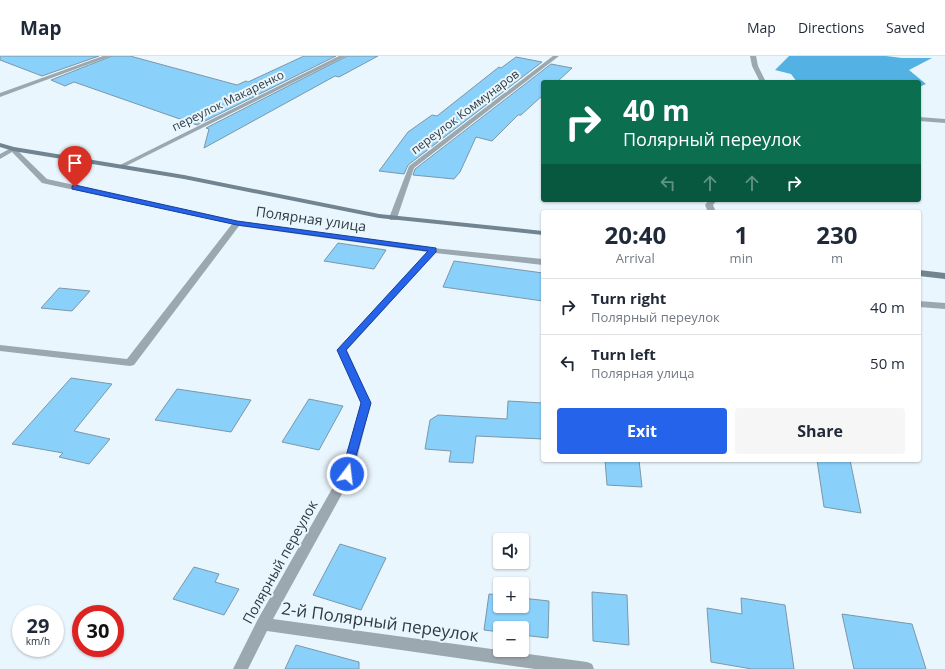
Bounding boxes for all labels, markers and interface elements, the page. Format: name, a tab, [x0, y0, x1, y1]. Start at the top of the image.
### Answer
text: Map	[20, 15, 61, 41]
text: Map	[747, 18, 776, 37]
text: Directions	[798, 18, 864, 37]
text: Saved	[886, 18, 925, 37]
street label: переулок Коммунаров	[407, 65, 522, 158]
street label: переулок Макаренко	[169, 66, 287, 135]
text: 40 m	[623, 91, 690, 129]
icon: right	[557, 96, 609, 148]
text: Полярный переулок	[623, 127, 801, 151]
pin	[58, 146, 92, 187]
icon: arrive	[64, 152, 86, 174]
icon: left	[657, 172, 679, 194]
icon: ahead	[699, 172, 721, 194]
icon: ahead	[741, 172, 763, 194]
icon: right	[783, 172, 805, 194]
street label: Полярная улица	[255, 201, 368, 236]
text: 20:40	[604, 218, 666, 251]
text: 1	[734, 218, 748, 251]
text: 230	[816, 218, 858, 251]
text: Arrival	[616, 249, 655, 267]
text: min	[730, 249, 753, 267]
text: m	[831, 249, 843, 267]
text: Turn right	[591, 288, 666, 308]
icon: right	[557, 296, 579, 318]
text: 40 m	[870, 297, 905, 317]
text: Полярный переулок	[591, 308, 720, 326]
text: Turn left	[591, 344, 656, 364]
icon: left	[557, 352, 579, 374]
text: 50 m	[870, 353, 905, 373]
text: Полярная улица	[591, 364, 694, 382]
button: Exit	[557, 408, 727, 454]
button: Share	[735, 408, 905, 454]
position arrow	[326, 453, 368, 495]
street label: Полярный переулок	[238, 496, 322, 627]
map controls	[493, 533, 529, 657]
button: sound	[493, 533, 529, 569]
button: +	[493, 577, 529, 613]
street label: 2-й Полярный переулок	[280, 596, 480, 647]
speed limit sign: 30	[72, 605, 124, 657]
text: 29	[27, 612, 49, 639]
button: −	[493, 621, 529, 657]
text: km/h	[26, 634, 50, 648]

